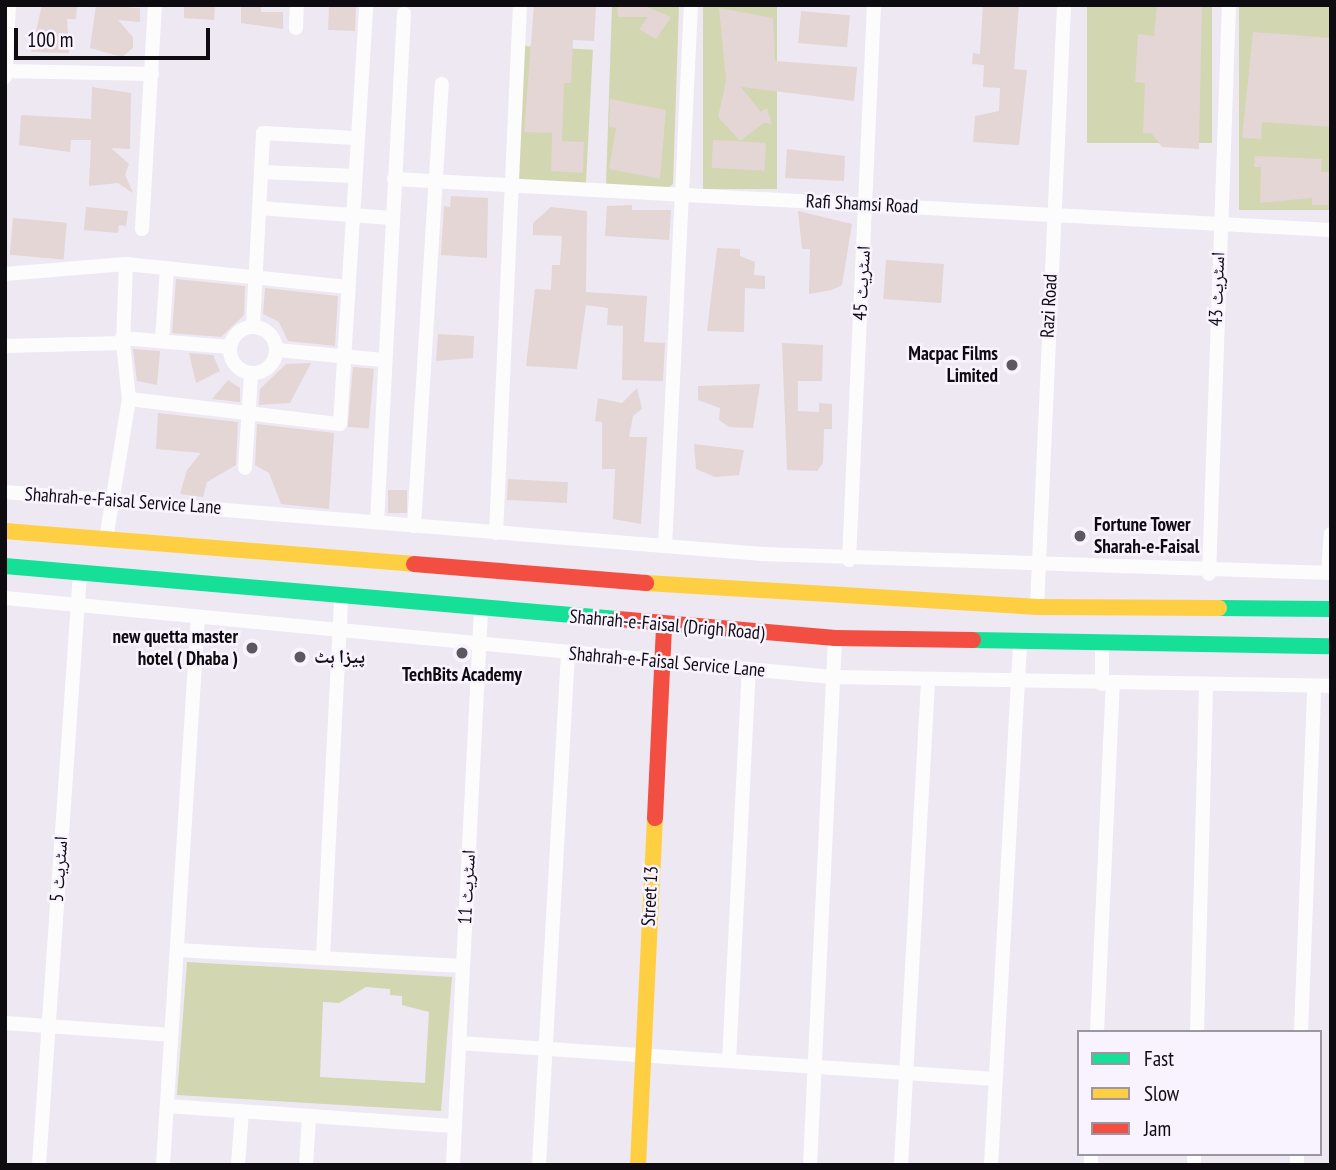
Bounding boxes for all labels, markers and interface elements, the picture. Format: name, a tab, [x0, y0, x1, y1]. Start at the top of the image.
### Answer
scale bar	[18, 14, 214, 58]
text: 100 m	[27, 26, 73, 53]
street label: Rafi Shamsi Road	[805, 190, 919, 218]
street label: اسٹریٹ 45	[849, 245, 875, 321]
street label: اسٹریٹ 43	[1204, 251, 1230, 327]
street label: Razi Road	[1036, 273, 1062, 339]
place label: Macpac Films Limited	[908, 343, 998, 387]
marker: Macpac Films Limited	[1004, 357, 1020, 373]
street label: Shahrah-e-Faisal Service Lane	[24, 483, 222, 519]
place label: Fortune Tower Sharah-e-Faisal	[1094, 514, 1199, 558]
marker: Fortune Tower Sharah-e-Faisal	[1072, 528, 1088, 544]
street label: Shahrah-e-Faisal (Drigh Road)	[569, 605, 765, 645]
place label: new quetta master hotel ( Dhaba )	[112, 626, 238, 670]
marker: new quetta master hotel ( Dhaba )	[244, 640, 260, 656]
street label: Shahrah-e-Faisal Service Lane	[568, 642, 766, 682]
marker: TechBits Academy	[454, 645, 470, 661]
place label: پیزا ہٹ	[314, 646, 365, 668]
marker: پیزا ہٹ	[292, 649, 308, 665]
place label: TechBits Academy	[402, 664, 522, 686]
street label: اسٹریٹ 5	[45, 835, 73, 903]
street label: اسٹریٹ 11	[454, 849, 480, 925]
street label: Street 13	[637, 865, 663, 927]
legend	[1077, 1030, 1322, 1156]
text: Fast	[1144, 1045, 1174, 1072]
text: Slow	[1144, 1080, 1179, 1107]
text: Jam	[1144, 1115, 1171, 1142]

